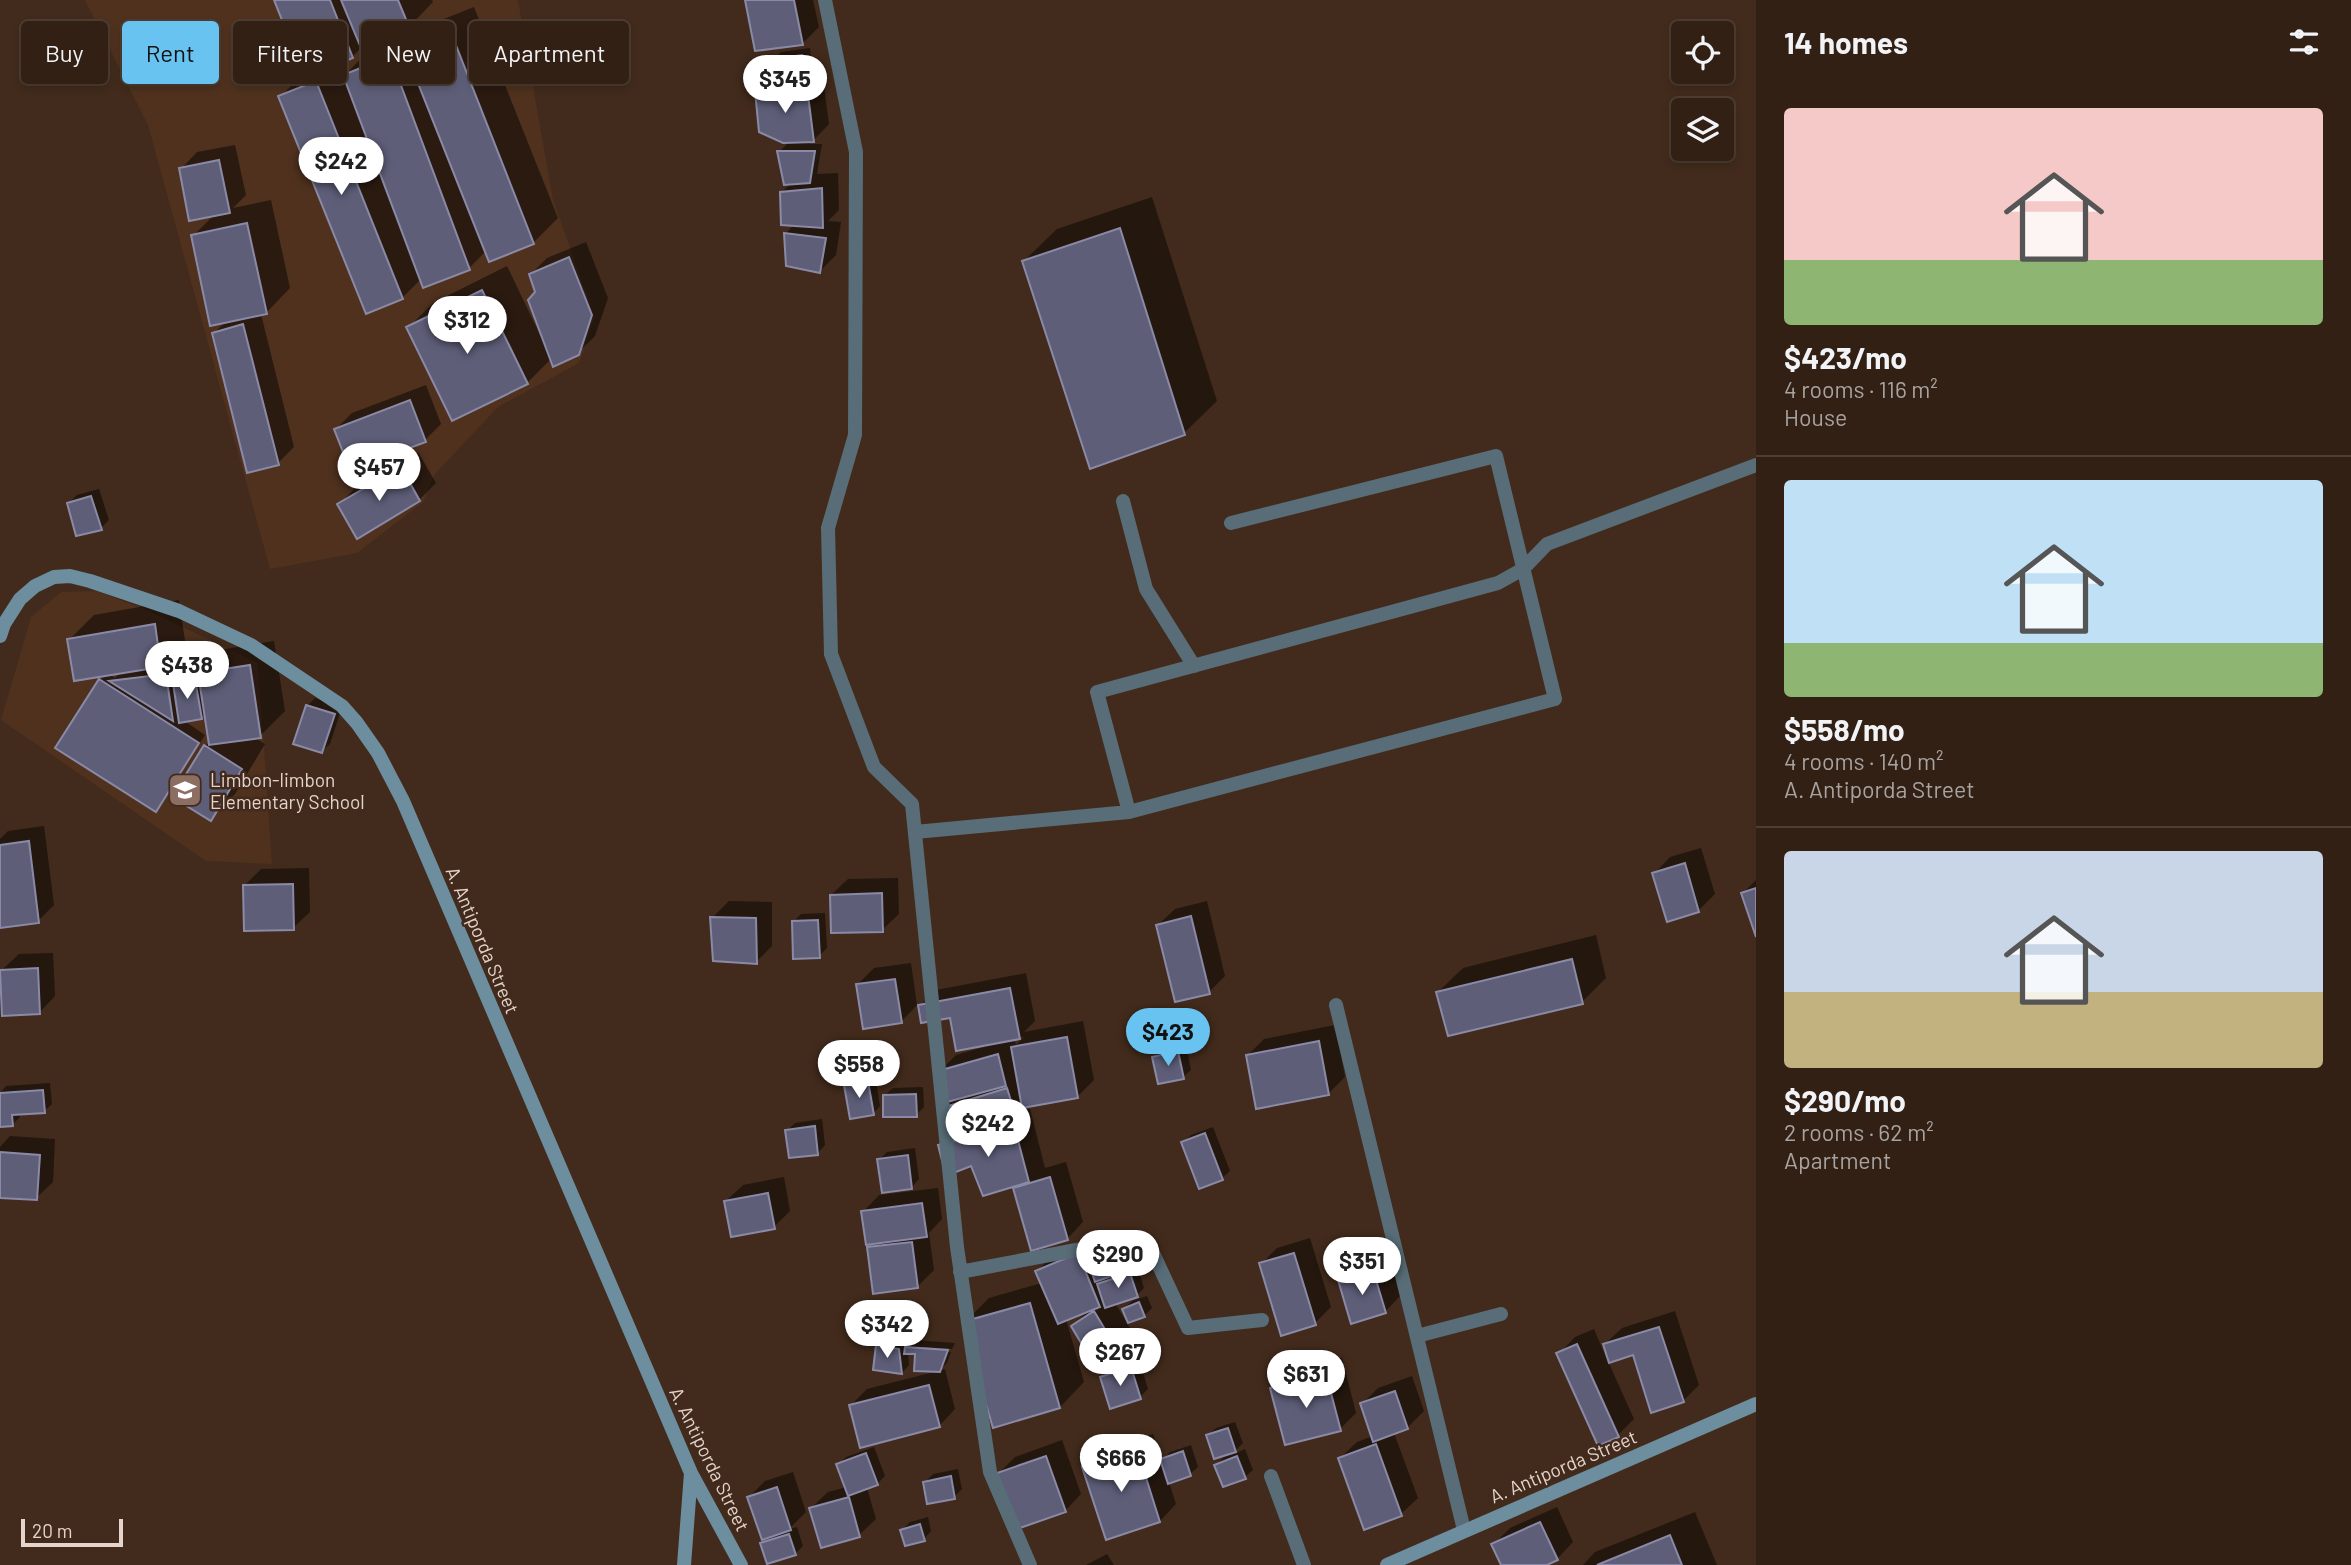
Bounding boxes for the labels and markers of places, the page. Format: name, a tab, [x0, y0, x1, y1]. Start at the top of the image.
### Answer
pin: $345	[744, 55, 826, 115]
pin: $242	[300, 138, 382, 197]
pin: $312	[426, 296, 508, 356]
pin: $457	[338, 444, 420, 503]
pin: $438	[146, 642, 228, 701]
place label: Limbon-limbon Elementary School	[210, 768, 365, 813]
school or university icon: Limbon-limbon Elementary School	[166, 771, 204, 809]
pin: $423	[1127, 1009, 1209, 1068]
pin: $558	[818, 1040, 900, 1100]
pin: $242	[947, 1100, 1029, 1159]
pin: $290	[1077, 1230, 1159, 1290]
pin: $351	[1321, 1238, 1403, 1297]
pin: $342	[846, 1300, 928, 1360]
pin: $267	[1079, 1328, 1161, 1388]
pin: $631	[1265, 1350, 1347, 1410]
pin: $666	[1080, 1434, 1162, 1494]

